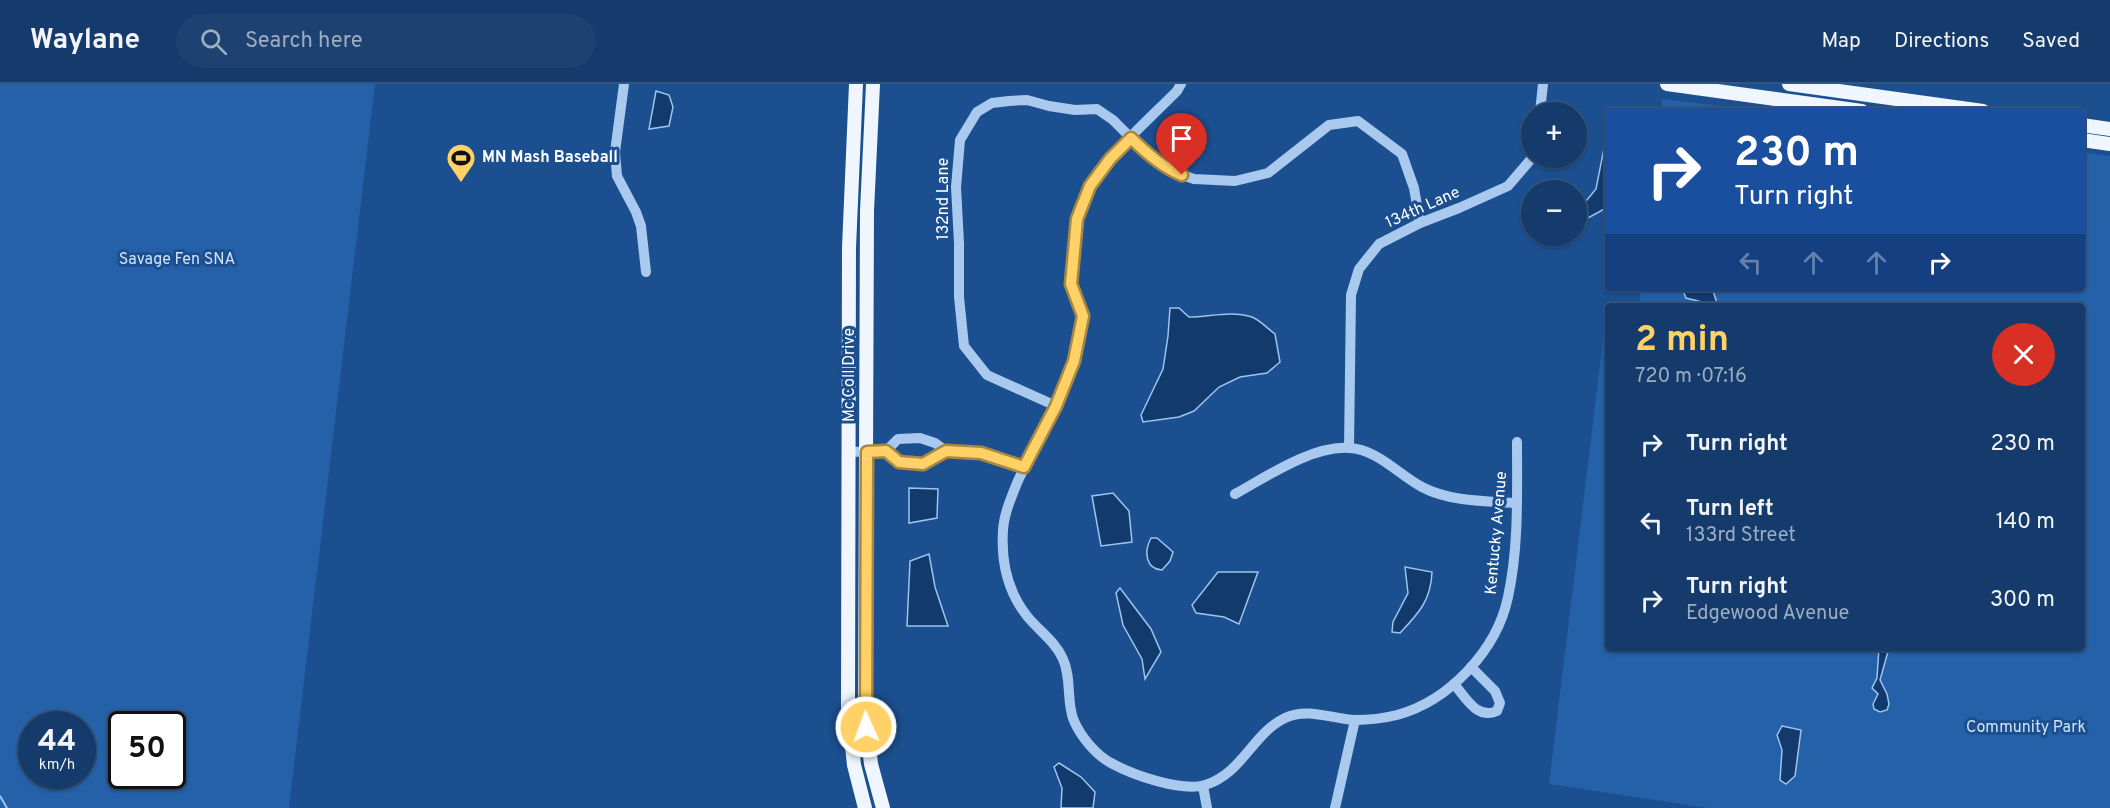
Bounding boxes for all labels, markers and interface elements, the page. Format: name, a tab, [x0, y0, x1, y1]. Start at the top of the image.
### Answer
search box	[176, 14, 596, 68]
text: Waylane	[30, 23, 140, 59]
icon: search	[197, 25, 230, 58]
text: Search here	[245, 28, 363, 55]
text: Map	[1821, 28, 1861, 55]
text: Directions	[1894, 28, 1989, 55]
text: Saved	[2022, 28, 2080, 55]
map controls	[1521, 102, 1587, 246]
button: +	[1521, 102, 1587, 168]
pin	[1156, 113, 1207, 175]
icon: arrive	[1165, 122, 1198, 155]
text: 230 m	[1734, 128, 1859, 181]
icon: right	[1635, 132, 1713, 210]
sports icon: MN Mash Baseball	[445, 142, 477, 184]
place label: MN Mash Baseball	[482, 148, 618, 168]
street label: 132nd Lane	[934, 158, 954, 240]
button: −	[1521, 180, 1587, 246]
text: Turn right	[1734, 180, 1853, 214]
street label: 134th Lane	[1383, 183, 1463, 233]
icon: left	[1734, 246, 1767, 279]
icon: ahead	[1797, 246, 1830, 279]
icon: ahead	[1860, 246, 1893, 279]
icon: right	[1923, 246, 1956, 279]
park label: Savage Fen SNA	[119, 250, 235, 270]
text: 2 min	[1635, 318, 1729, 364]
button: close	[1992, 323, 2055, 386]
street label: Mc Coll Drive	[840, 328, 860, 422]
text: 720 m · 07:16	[1635, 364, 1747, 390]
icon: right	[1635, 428, 1668, 461]
text: Turn right	[1686, 431, 1788, 458]
text: 230 m	[1991, 431, 2055, 458]
street label: Kentucky Avenue	[1482, 471, 1512, 595]
text: Turn left	[1686, 496, 1774, 523]
icon: left	[1635, 506, 1668, 539]
text: 140 m	[1996, 509, 2055, 536]
text: 133rd Street	[1686, 523, 1796, 549]
text: Turn right	[1686, 574, 1788, 601]
icon: right	[1635, 584, 1668, 617]
text: 300 m	[1990, 587, 2055, 614]
text: Edgewood Avenue	[1686, 601, 1849, 627]
position arrow	[834, 695, 898, 759]
speed limit sign: 50	[108, 711, 186, 789]
park label: Community Park	[1966, 718, 2086, 738]
text: 44	[38, 724, 76, 761]
text: km/h	[39, 756, 75, 775]

